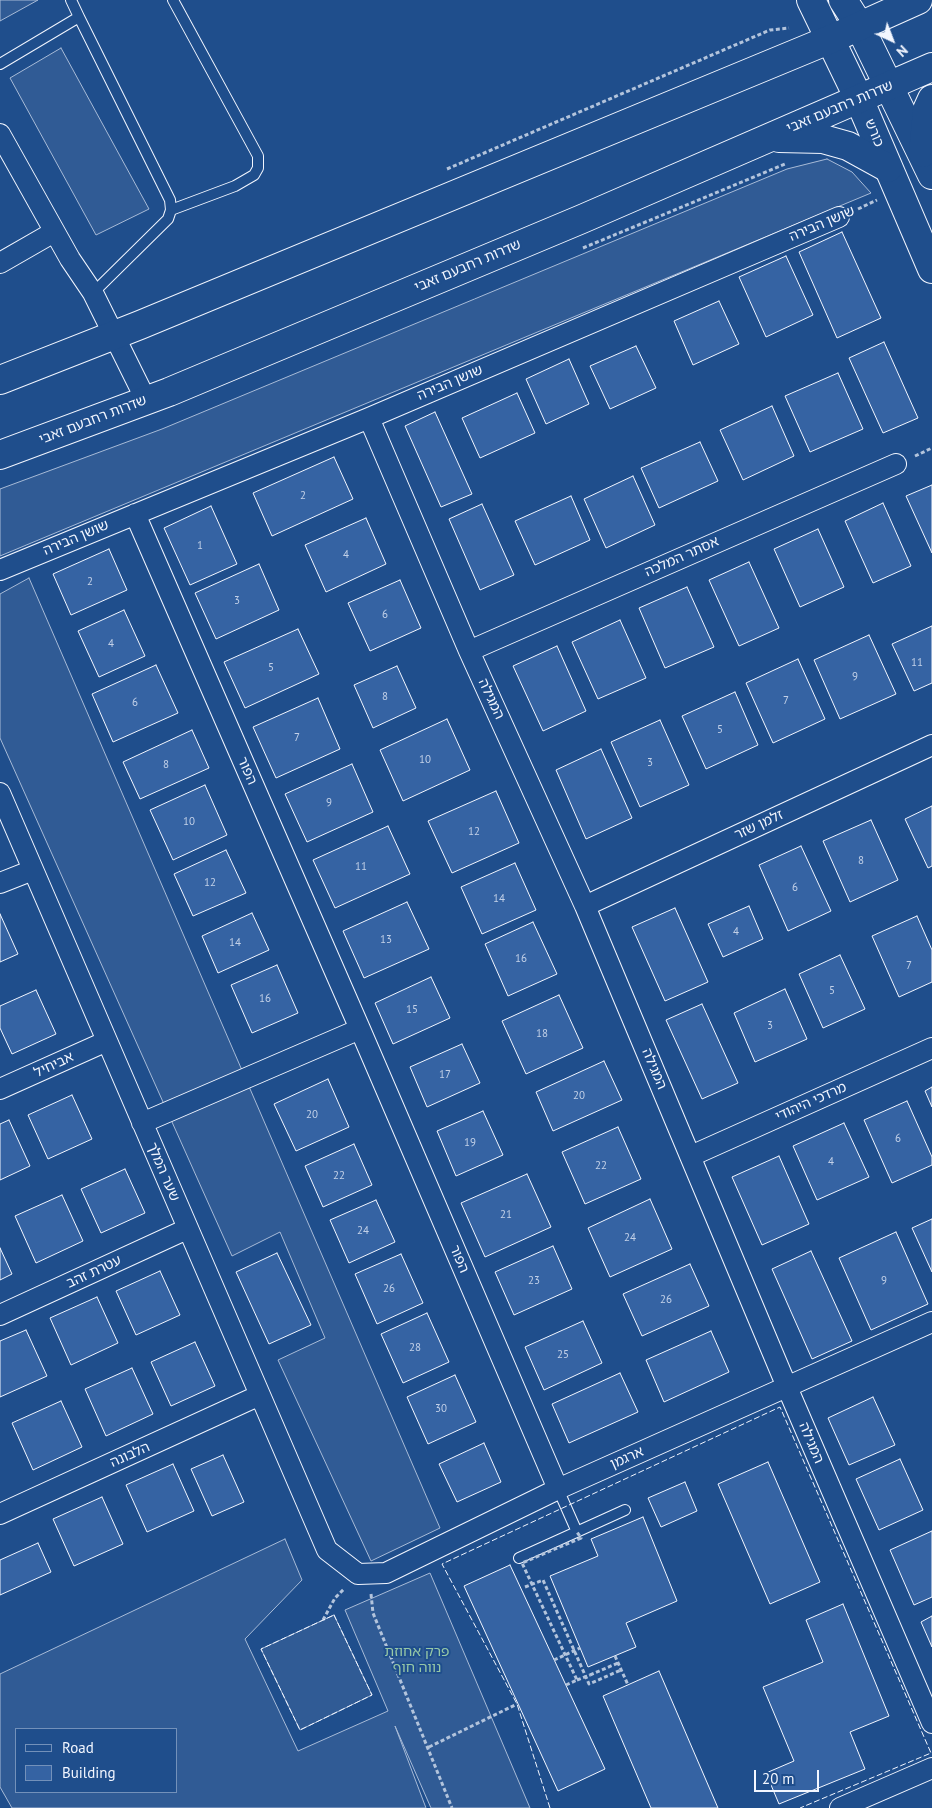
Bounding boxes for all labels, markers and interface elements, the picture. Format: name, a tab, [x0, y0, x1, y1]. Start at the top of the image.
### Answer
north arrow	[867, 15, 917, 65]
text: N	[893, 41, 912, 61]
street label: שדרות רחבעם זאבי	[784, 77, 896, 137]
street label: כורש	[861, 116, 887, 150]
street label: שושן הבירה	[787, 203, 857, 245]
street label: שדרות רחבעם זאבי	[412, 236, 524, 296]
street label: שושן הבירה	[415, 362, 485, 404]
street label: שדרות רחבעם זאבי	[37, 392, 149, 448]
house number: 2	[300, 489, 306, 503]
street label: שושן הבירה	[41, 517, 111, 559]
street label: אסתר המלכה	[642, 533, 722, 581]
house number: 1	[197, 539, 203, 553]
house number: 4	[343, 548, 349, 562]
house number: 2	[87, 575, 93, 589]
house number: 3	[234, 594, 240, 608]
house number: 6	[382, 608, 388, 622]
house number: 4	[108, 637, 114, 651]
house number: 11	[911, 656, 923, 670]
house number: 5	[268, 661, 274, 675]
house number: 9	[852, 670, 858, 684]
street label: המגילה	[474, 676, 508, 722]
house number: 8	[382, 690, 388, 704]
house number: 7	[783, 694, 789, 708]
house number: 6	[132, 696, 138, 710]
house number: 5	[717, 723, 723, 737]
house number: 7	[294, 731, 300, 745]
house number: 10	[419, 753, 431, 767]
street label: הפור	[234, 755, 260, 787]
house number: 3	[647, 756, 653, 770]
house number: 8	[163, 758, 169, 772]
house number: 9	[326, 796, 332, 810]
street label: זלמן שזר	[732, 806, 786, 844]
house number: 10	[183, 815, 195, 829]
house number: 12	[468, 825, 480, 839]
house number: 8	[858, 854, 864, 868]
house number: 11	[355, 860, 367, 874]
house number: 12	[204, 876, 216, 890]
house number: 6	[792, 881, 798, 895]
house number: 14	[493, 892, 505, 906]
house number: 4	[733, 925, 739, 939]
house number: 13	[380, 933, 392, 947]
house number: 14	[229, 936, 241, 950]
house number: 16	[515, 952, 527, 966]
house number: 7	[906, 959, 912, 973]
house number: 5	[829, 984, 835, 998]
house number: 16	[259, 992, 271, 1006]
house number: 15	[406, 1003, 418, 1017]
house number: 3	[767, 1019, 773, 1033]
house number: 18	[536, 1027, 548, 1041]
street label: המגילה	[638, 1046, 670, 1092]
street label: אביחיל	[32, 1049, 76, 1081]
house number: 17	[439, 1068, 451, 1082]
street label: מרדכי היהודי	[773, 1079, 849, 1125]
house number: 20	[573, 1089, 585, 1103]
house number: 20	[306, 1108, 318, 1122]
house number: 6	[895, 1132, 901, 1146]
house number: 19	[464, 1136, 476, 1150]
street label: שער המלך	[143, 1140, 183, 1204]
house number: 4	[828, 1155, 834, 1169]
house number: 22	[595, 1159, 607, 1173]
house number: 22	[333, 1169, 345, 1183]
house number: 21	[500, 1208, 512, 1222]
house number: 24	[357, 1224, 369, 1238]
house number: 24	[624, 1231, 636, 1245]
street label: הפור	[446, 1243, 472, 1275]
street label: עטרת זהב	[64, 1252, 124, 1292]
house number: 23	[528, 1274, 540, 1288]
house number: 9	[881, 1274, 887, 1288]
house number: 26	[383, 1282, 395, 1296]
house number: 26	[660, 1293, 672, 1307]
house number: 28	[409, 1341, 421, 1355]
house number: 25	[557, 1348, 569, 1362]
house number: 30	[435, 1402, 447, 1416]
street label: המגילה	[795, 1420, 827, 1466]
street label: הלבונה	[107, 1439, 153, 1471]
street label: ארגמן	[608, 1443, 646, 1473]
park label: פרק אחוזת נווה חוף	[385, 1644, 449, 1676]
legend	[15, 1728, 178, 1793]
text: Road	[62, 1738, 94, 1757]
scale bar	[757, 1760, 822, 1792]
text: Building	[62, 1763, 116, 1782]
text: 20 m	[762, 1769, 795, 1788]

